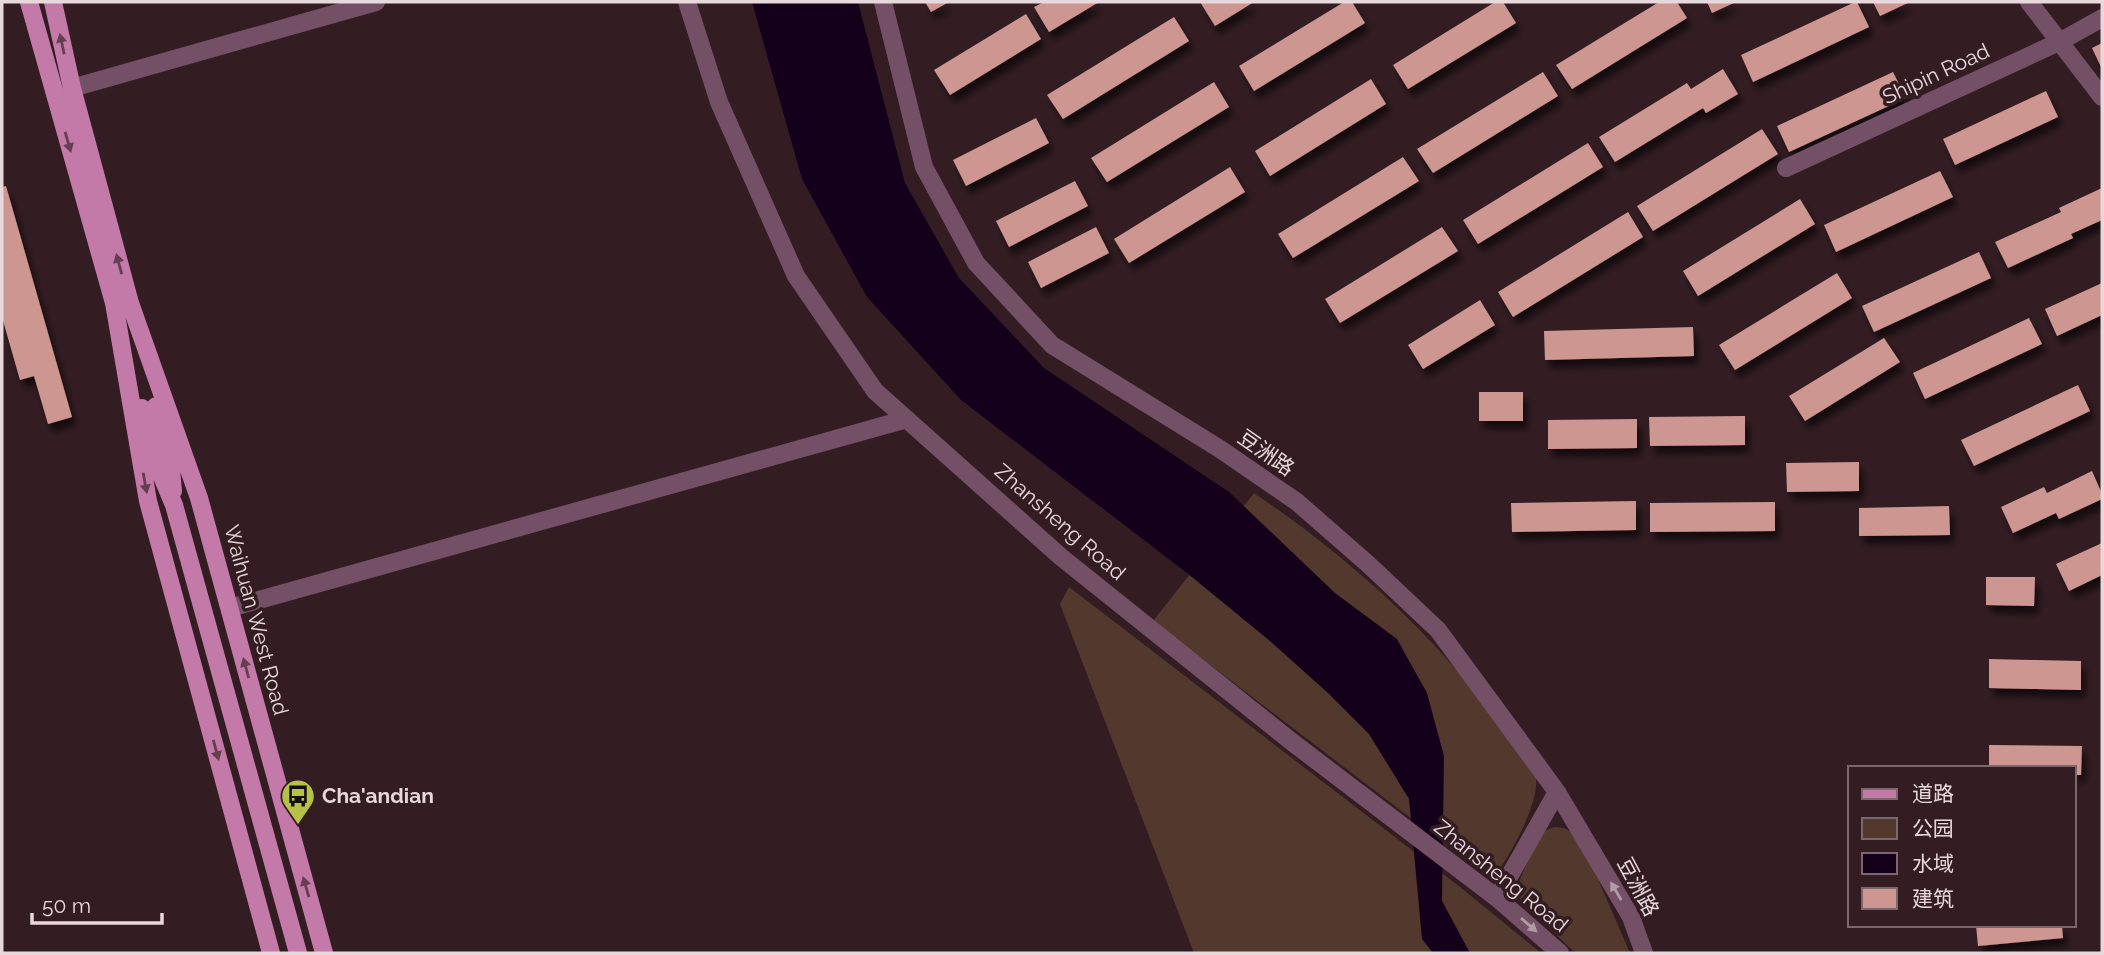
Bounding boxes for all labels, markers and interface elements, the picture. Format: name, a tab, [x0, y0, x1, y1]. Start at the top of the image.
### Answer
one-way arrow	[57, 33, 68, 55]
street label: Shipin Road	[1878, 38, 1993, 109]
one-way arrow	[63, 131, 74, 153]
one-way arrow	[114, 253, 124, 274]
street label: 豆洲路	[1233, 424, 1299, 481]
street label: Zhansheng Road	[990, 458, 1131, 585]
one-way arrow	[140, 472, 151, 494]
street label: Waihuan West Road	[219, 522, 294, 718]
one-way arrow	[240, 657, 251, 679]
one-way arrow	[211, 739, 222, 761]
legend	[1848, 766, 2076, 927]
bus stop icon: Cha'andian	[279, 777, 317, 826]
text: 道路	[1912, 781, 1954, 806]
place label: Cha'andian	[322, 783, 434, 808]
street label: Zhansheng Road	[1429, 814, 1573, 937]
text: 公园	[1912, 816, 1954, 841]
text: 水域	[1912, 851, 1954, 876]
street label: 豆洲路	[1613, 853, 1664, 920]
one-way arrow	[300, 876, 311, 898]
scale bar	[32, 881, 161, 925]
one-way arrow	[1610, 882, 1622, 901]
text: 建筑	[1912, 886, 1954, 911]
text: 50 m	[42, 893, 91, 918]
one-way arrow	[1520, 917, 1538, 933]

